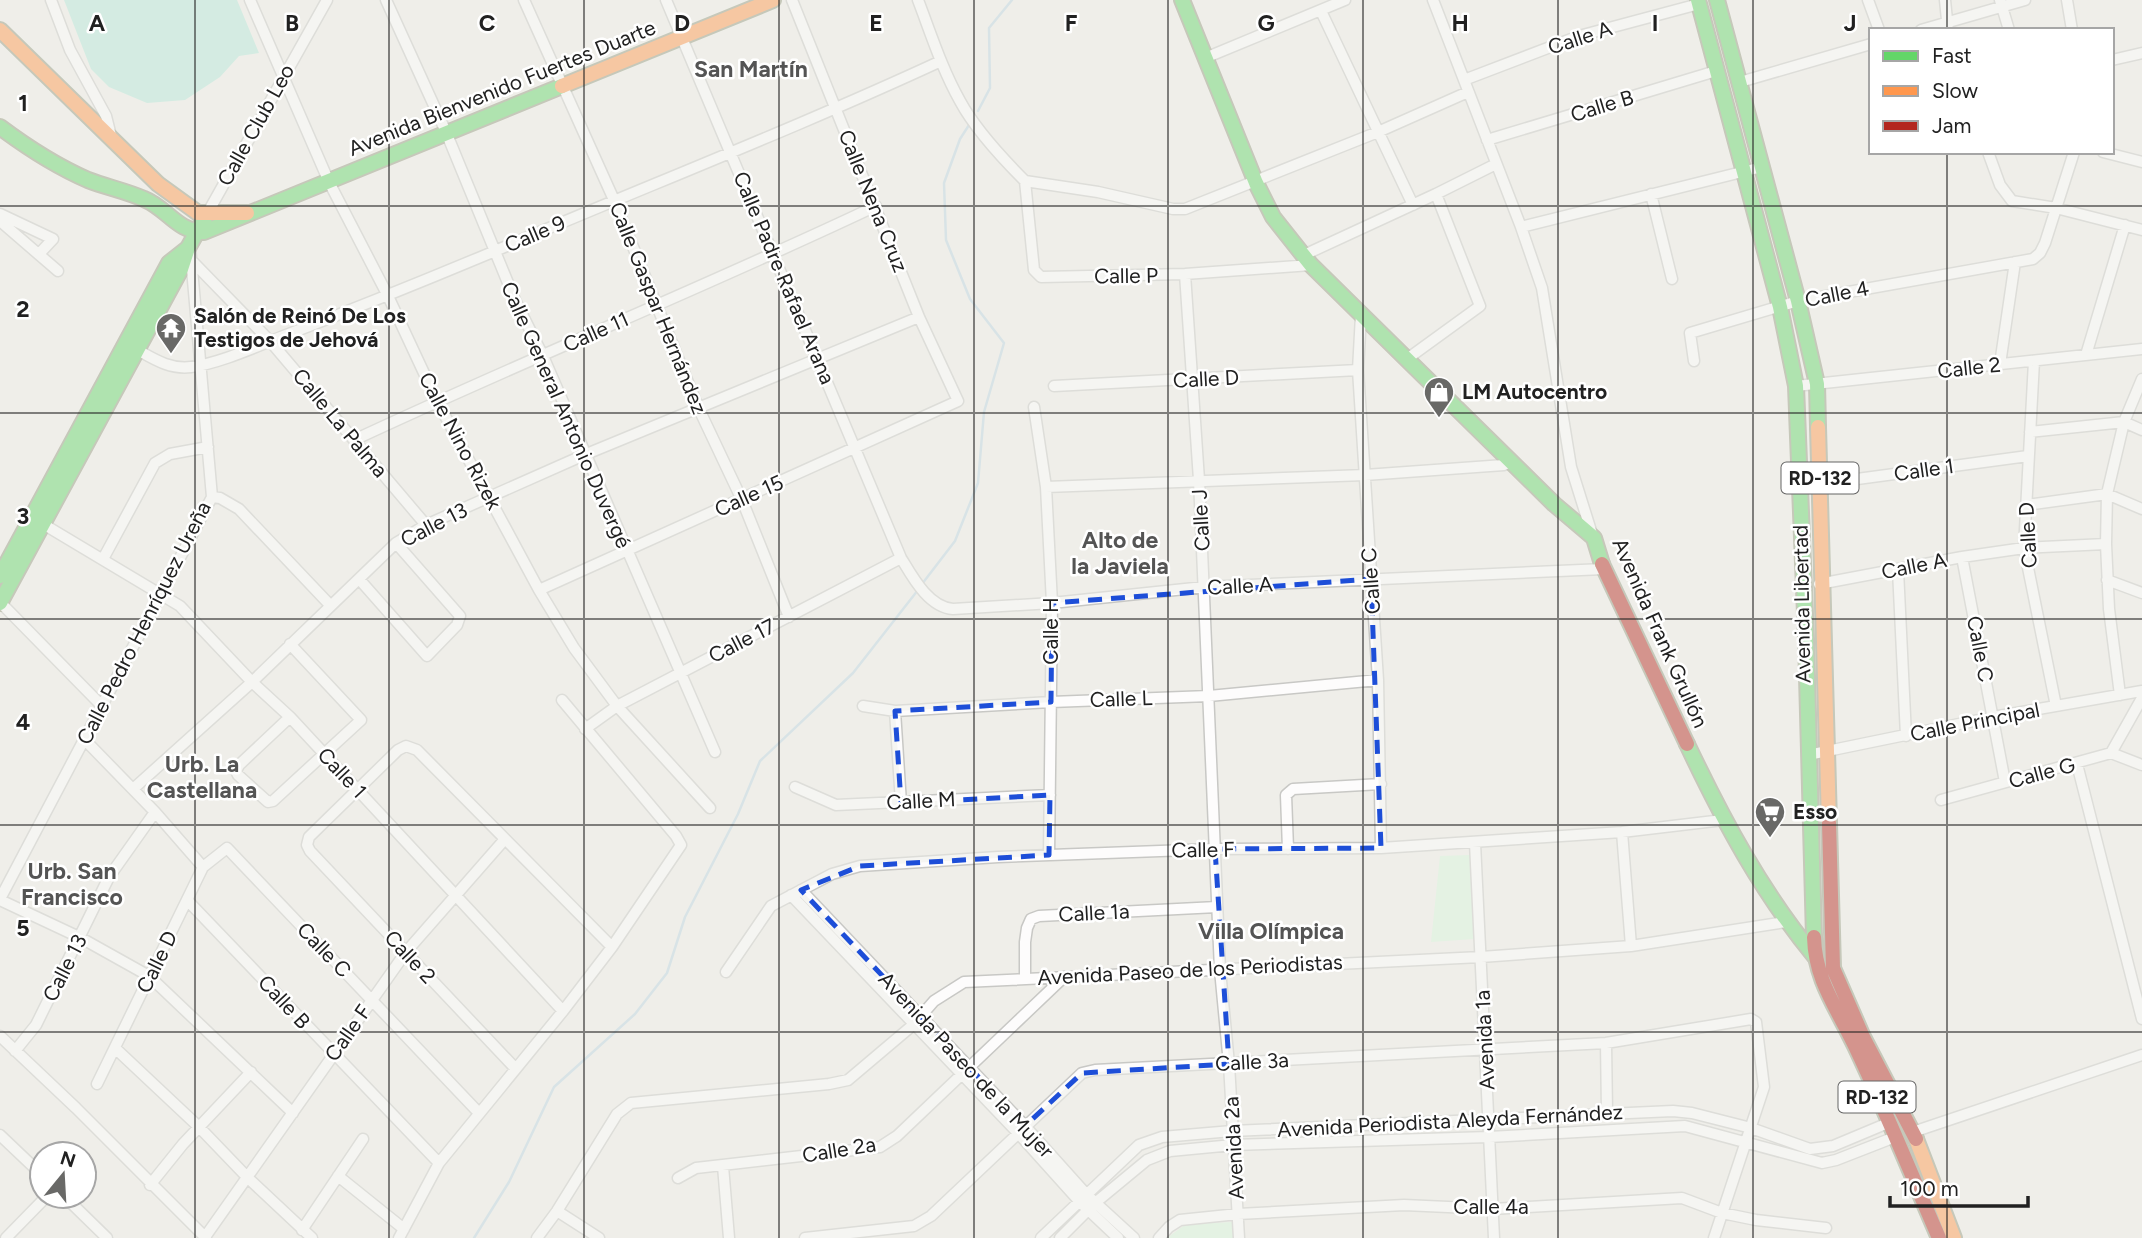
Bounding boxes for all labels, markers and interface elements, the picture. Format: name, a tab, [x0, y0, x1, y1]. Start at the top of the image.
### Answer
text: A	[89, 9, 106, 37]
text: B	[285, 9, 299, 37]
text: C	[479, 9, 496, 37]
text: D	[674, 9, 690, 37]
text: E	[869, 9, 883, 37]
text: F	[1065, 9, 1078, 37]
text: G	[1257, 9, 1275, 37]
text: H	[1451, 9, 1469, 37]
text: I	[1652, 9, 1658, 37]
text: J	[1844, 9, 1856, 37]
street label: Avenida Bienvenido Fuertes Duarte	[345, 14, 659, 161]
street label: Calle A	[1545, 15, 1615, 60]
legend	[1869, 28, 2114, 154]
text: Fast	[1932, 43, 1972, 68]
district label: San Martín	[694, 55, 808, 83]
street label: Calle Club Leo	[212, 60, 299, 190]
text: Slow	[1932, 78, 1978, 103]
street label: Calle B	[1567, 84, 1636, 127]
text: 1	[18, 89, 28, 117]
text: Jam	[1932, 113, 1971, 138]
street label: Calle Nena Cruz	[834, 126, 913, 276]
street label: Calle Padre Rafael Arana	[728, 168, 841, 388]
street label: Calle Gaspar Hernández	[605, 198, 712, 417]
street label: Calle 9	[501, 210, 569, 257]
street label: Calle P	[1094, 262, 1158, 289]
street label: Calle 4	[1803, 275, 1871, 312]
street label: Calle General Antonio Duvergé	[496, 278, 637, 552]
text: 2	[16, 295, 30, 323]
place label: Salón de Reinó De Los Testigos de Jehová	[194, 303, 406, 352]
street label: Calle 11	[559, 306, 632, 357]
temple icon: Salón de Reinó De Los Testigos de Jehová	[154, 311, 188, 355]
street label: Calle 2	[1936, 352, 2002, 383]
street label: Calle La Palma	[288, 363, 393, 482]
street label: Calle D	[1172, 364, 1240, 393]
street label: Calle Nino Rizek	[414, 368, 508, 514]
shop icon: LM Autocentro	[1422, 375, 1456, 419]
place label: LM Autocentro	[1462, 379, 1607, 404]
street label: Calle 1	[1892, 453, 1956, 486]
road number: RD-132	[1782, 463, 1858, 494]
street label: Calle 15	[711, 469, 787, 522]
street label: Calle J	[1186, 488, 1215, 552]
street label: Calle Pedro Henríquez Ureña	[71, 497, 216, 749]
street label: Calle 13	[396, 497, 471, 552]
street label: Calle D	[2013, 501, 2042, 569]
text: 3	[17, 502, 29, 530]
street label: Avenida Libertad	[1788, 525, 1815, 683]
district label: Alto de la Javiela	[1071, 526, 1169, 580]
street label: Avenida Frank Grullón	[1607, 534, 1714, 731]
street label: Calle C	[1356, 547, 1385, 615]
street label: Calle A	[1879, 547, 1949, 584]
street label: Calle A	[1206, 571, 1274, 600]
street label: Calle H	[1038, 597, 1063, 665]
street label: Calle 17	[704, 613, 779, 668]
street label: Calle C	[1962, 614, 1999, 684]
street label: Calle L	[1089, 685, 1153, 712]
street label: Calle Principal	[1908, 697, 2042, 746]
text: 4	[16, 708, 30, 736]
street label: Calle 1	[313, 742, 372, 803]
district label: Urb. La Castellana	[147, 750, 257, 804]
street label: Calle G	[2006, 752, 2078, 793]
street label: Calle M	[886, 786, 956, 815]
supermarket icon: Esso	[1753, 795, 1787, 839]
place label: Esso	[1793, 799, 1837, 824]
street label: Calle F	[1171, 836, 1235, 863]
district label: Urb. San Francisco	[21, 857, 123, 911]
street label: Calle 1a	[1058, 898, 1130, 927]
text: 5	[16, 914, 30, 942]
street label: Calle C	[292, 917, 357, 982]
district label: Villa Olímpica	[1198, 917, 1344, 945]
street label: Calle 2	[380, 925, 441, 988]
street label: Calle D	[131, 927, 182, 997]
street label: Calle 13	[37, 930, 92, 1005]
street label: Avenida Paseo de los Periodistas	[1037, 949, 1343, 990]
street label: Avenida Paseo de la Mujer	[874, 966, 1059, 1163]
street label: Calle B	[253, 970, 316, 1034]
street label: Avenida 1a	[1469, 989, 1500, 1091]
street label: Calle F	[319, 1000, 376, 1066]
street label: Calle 3a	[1214, 1047, 1290, 1076]
road number: RD-132	[1839, 1082, 1916, 1112]
street label: Avenida 2a	[1218, 1096, 1249, 1200]
street label: Avenida Periodista Aleyda Fernández	[1276, 1099, 1624, 1142]
street label: Calle 2a	[800, 1131, 878, 1168]
north arrow	[28, 1140, 98, 1210]
text: N	[58, 1146, 79, 1173]
scale bar	[1890, 1164, 2028, 1208]
text: 100 m	[1900, 1176, 1959, 1201]
street label: Calle 4a	[1453, 1194, 1529, 1219]

